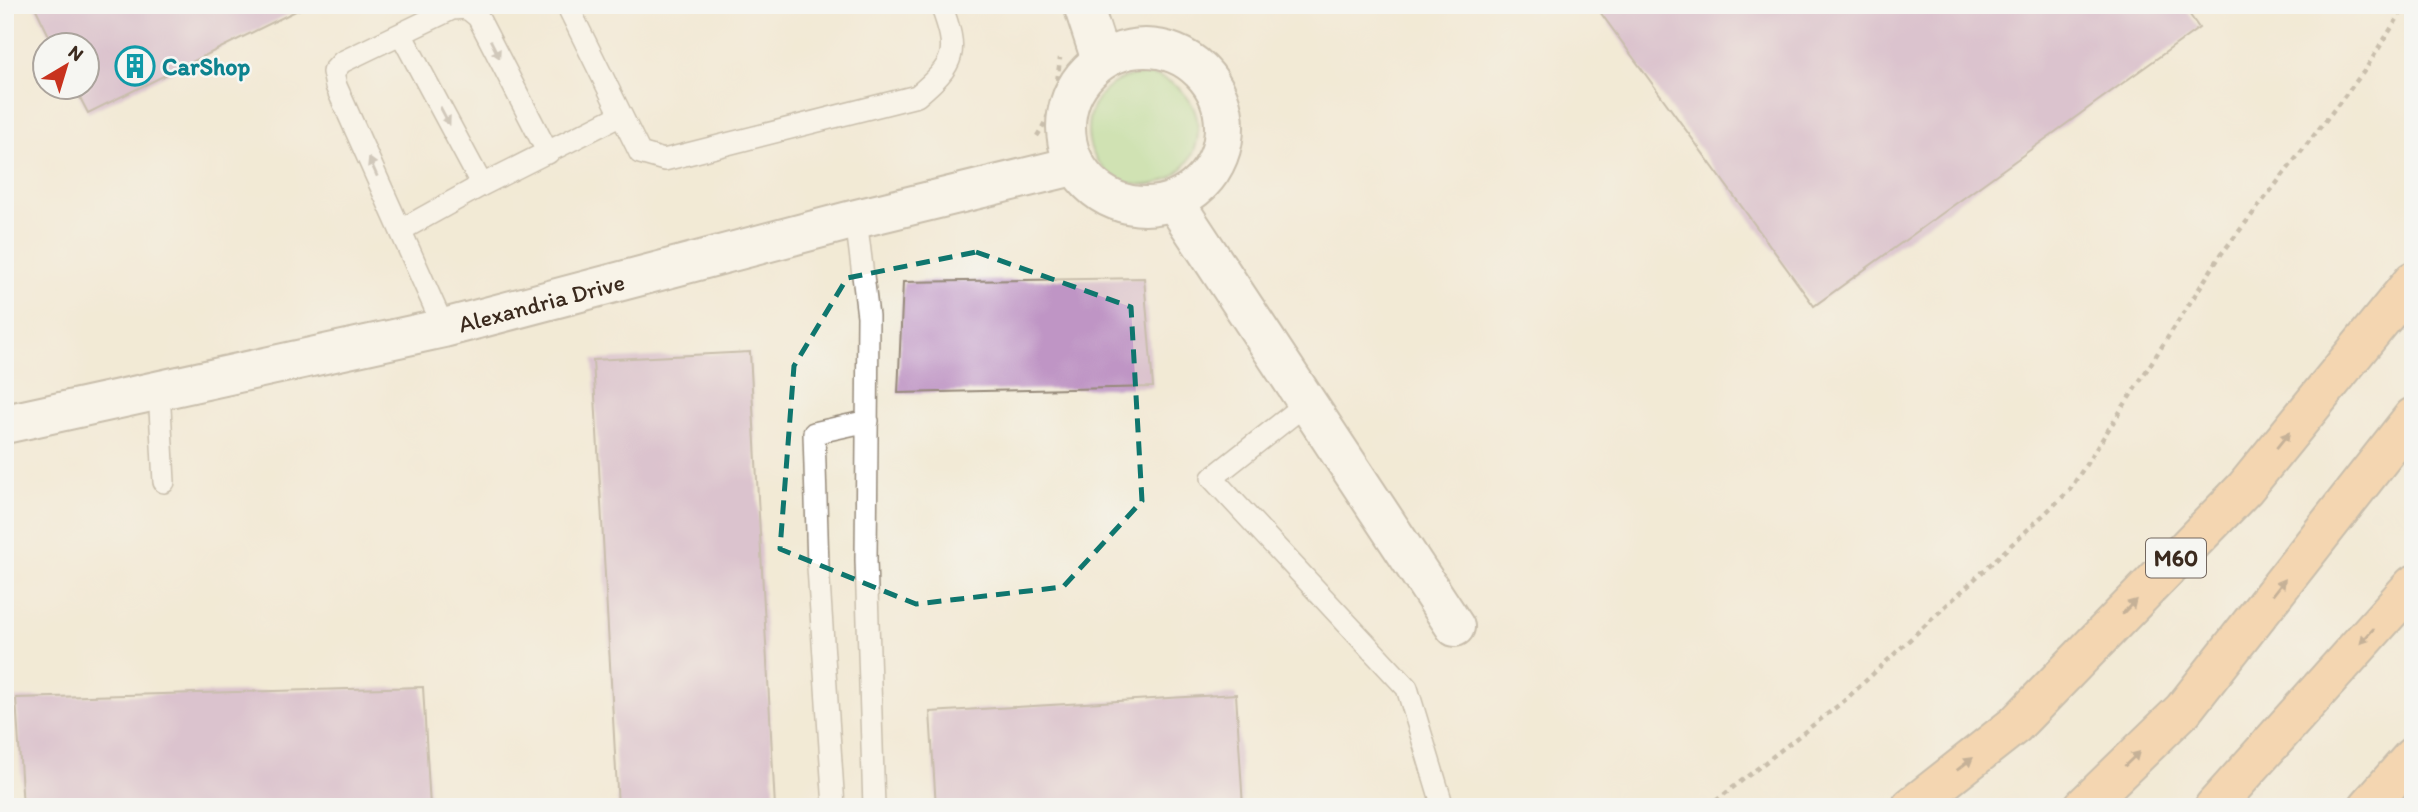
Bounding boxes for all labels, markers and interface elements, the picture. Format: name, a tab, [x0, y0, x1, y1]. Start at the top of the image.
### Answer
north arrow	[32, 32, 102, 102]
text: N	[64, 40, 88, 66]
one-way arrow	[488, 40, 500, 60]
building icon: CarShop	[114, 45, 156, 87]
place label: CarShop	[162, 52, 250, 82]
one-way arrow	[438, 106, 450, 126]
one-way arrow	[367, 157, 378, 178]
street label: Alexandria Drive	[455, 266, 628, 338]
one-way arrow	[2275, 432, 2290, 449]
road number: M60	[2146, 538, 2206, 578]
one-way arrow	[2272, 578, 2286, 596]
one-way arrow	[2120, 599, 2136, 616]
one-way arrow	[2360, 627, 2376, 644]
one-way arrow	[2123, 752, 2140, 768]
one-way arrow	[1955, 757, 1973, 772]

